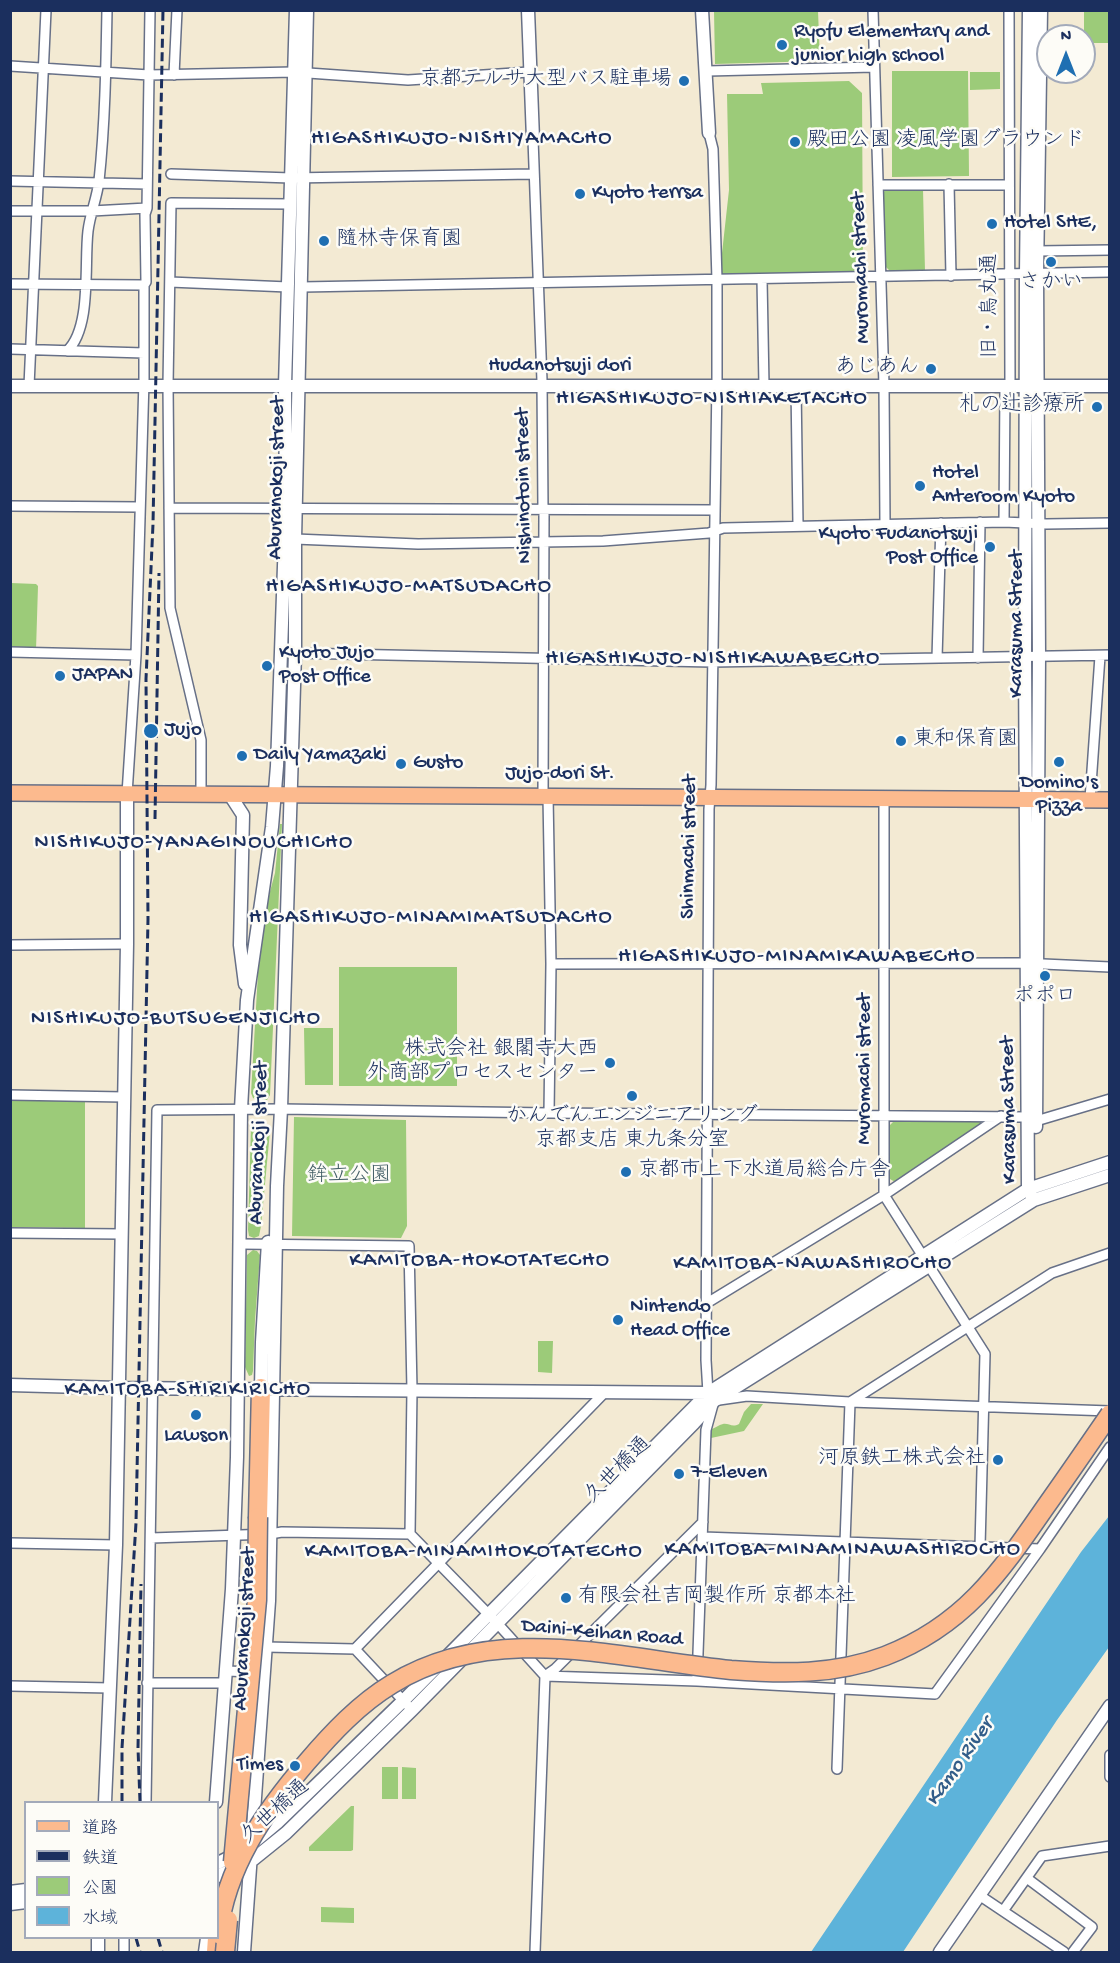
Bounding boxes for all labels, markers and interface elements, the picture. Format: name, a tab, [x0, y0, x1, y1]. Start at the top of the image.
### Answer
place label: Ryofu Elementary and junior high school	[794, 20, 989, 70]
north arrow	[1036, 24, 1096, 84]
text: N	[1061, 28, 1071, 47]
marker: Ryofu Elementary and junior high school	[775, 38, 789, 52]
place label: 京都テルサ大型バス駐車場	[420, 68, 672, 94]
marker: 京都テルサ大型バス駐車場	[677, 74, 691, 88]
district label: HIGASHIKUJO-NISHIYAMACHO	[311, 127, 613, 153]
place label: 殿田公園 凌風学園グラウンド	[807, 129, 1085, 155]
marker: 殿田公園 凌風学園グラウンド	[788, 135, 802, 149]
place label: Kyoto terrsa	[592, 181, 703, 207]
marker: Kyoto terrsa	[573, 187, 587, 201]
street label: Muromachi street	[847, 192, 877, 344]
place label: Hotel SHE,	[1004, 211, 1097, 237]
marker: Hotel SHE,	[985, 217, 999, 231]
place label: 隨林寺保育園	[336, 228, 462, 254]
marker: 隨林寺保育園	[317, 234, 331, 248]
street label: 旧・烏丸通	[979, 254, 1005, 358]
marker: さかい	[1044, 255, 1058, 269]
place label: さかい	[1020, 271, 1082, 297]
street label: Hudanotsuji dori	[488, 354, 632, 380]
place label: あじあん	[835, 356, 919, 382]
marker: あじあん	[924, 362, 938, 376]
district label: HIGASHIKUJO-NISHIAKETACHO	[556, 387, 868, 413]
place label: 札の辻診療所	[959, 394, 1085, 420]
street label: Aburanokoji street	[264, 396, 292, 560]
marker: 札の辻診療所	[1090, 400, 1104, 414]
street label: Nishinotoin street	[511, 408, 539, 564]
place label: Hotel Anteroom Kyoto	[932, 461, 1075, 511]
marker: Hotel Anteroom Kyoto	[913, 479, 927, 493]
place label: Kyoto Fudanotsuji Post Office	[818, 522, 978, 572]
marker: Kyoto Fudanotsuji Post Office	[983, 540, 997, 554]
street label: Karasuma Street	[1005, 550, 1031, 698]
district label: HIGASHIKUJO-MATSUDACHO	[265, 575, 553, 601]
place label: Kyoto Jujo Post Office	[279, 641, 374, 691]
district label: HIGASHIKUJO-NISHIKAWABECHO	[545, 647, 881, 673]
marker: Kyoto Jujo Post Office	[260, 659, 274, 673]
place label: JAPAN	[72, 663, 133, 689]
marker: JAPAN	[53, 669, 67, 683]
place label: Jujo	[164, 718, 202, 744]
marker: Jujo	[142, 722, 160, 740]
place label: 東和保育園	[913, 728, 1018, 754]
marker: 東和保育園	[894, 734, 908, 748]
place label: Daily Yamazaki	[254, 743, 387, 769]
marker: Daily Yamazaki	[235, 749, 249, 763]
place label: Gusto	[413, 751, 463, 777]
marker: Domino's Pizza	[1052, 755, 1066, 769]
marker: Gusto	[394, 757, 408, 771]
street label: Jujo-dori St.	[505, 762, 615, 788]
place label: Domino's Pizza	[1020, 771, 1098, 821]
street label: Shinmachi street	[676, 775, 704, 919]
district label: NISHIKUJO-YANAGINOUCHICHO	[34, 831, 354, 857]
district label: HIGASHIKUJO-MINAMIMATSUDACHO	[249, 906, 613, 932]
district label: HIGASHIKUJO-MINAMIKAWABECHO	[618, 945, 976, 971]
marker: ポポロ	[1038, 969, 1052, 983]
place label: ポポロ	[1014, 985, 1076, 1011]
street label: Muromachi street	[853, 993, 879, 1145]
district label: NISHIKUJO-BUTSUGENJICHO	[31, 1007, 321, 1033]
street label: Karasuma Street	[996, 1036, 1024, 1184]
place label: 株式会社 銀閣寺大西 外商部プロセスセンター	[367, 1038, 598, 1088]
marker: 株式会社 銀閣寺大西 外商部プロセスセンター	[603, 1056, 617, 1070]
street label: Aburanokoji street	[245, 1061, 275, 1225]
marker: かんでんエンジニアリング 京都支店 東九条分室	[625, 1089, 639, 1103]
place label: かんでんエンジニアリング 京都支店 東九条分室	[506, 1105, 758, 1155]
place label: 京都市上下水道局総合庁舎	[638, 1159, 890, 1185]
park label: 鉾立公園	[307, 1164, 391, 1190]
marker: 京都市上下水道局総合庁舎	[619, 1165, 633, 1179]
district label: KAMITOBA-HOKOTATECHO	[350, 1249, 610, 1275]
district label: KAMITOBA-NAWASHIROCHO	[673, 1252, 953, 1278]
place label: Nintendo Head Office	[630, 1295, 730, 1345]
marker: Nintendo Head Office	[611, 1313, 625, 1327]
district label: KAMITOBA-SHIRIKIRICHO	[65, 1378, 311, 1404]
marker: Lawson	[189, 1408, 203, 1422]
place label: Lawson	[164, 1424, 228, 1450]
street label: 久世橋通	[580, 1432, 658, 1510]
place label: 河原鉄工株式会社	[818, 1447, 986, 1473]
marker: 河原鉄工株式会社	[991, 1453, 1005, 1467]
place label: 7-Eleven	[691, 1461, 767, 1487]
marker: 7-Eleven	[672, 1467, 686, 1481]
district label: KAMITOBA-MINAMINAWASHIROCHO	[665, 1538, 1021, 1564]
district label: KAMITOBA-MINAMIHOKOTATECHO	[305, 1540, 643, 1566]
street label: Aburanokoji street	[229, 1547, 263, 1711]
place label: 有限会社吉岡製作所 京都本社	[578, 1585, 856, 1611]
marker: 有限会社吉岡製作所 京都本社	[559, 1591, 573, 1605]
street label: Daini-Keihan Road	[520, 1614, 684, 1654]
water label: Kamo River	[921, 1714, 1001, 1812]
place label: Times	[237, 1753, 283, 1779]
marker: Times	[288, 1759, 302, 1773]
street label: 久世橋通	[236, 1776, 316, 1850]
legend	[24, 1801, 219, 1939]
text: 道路	[82, 1819, 118, 1840]
text: 鉄道	[82, 1849, 118, 1870]
text: 公園	[82, 1879, 118, 1900]
text: 水域	[82, 1909, 118, 1930]

